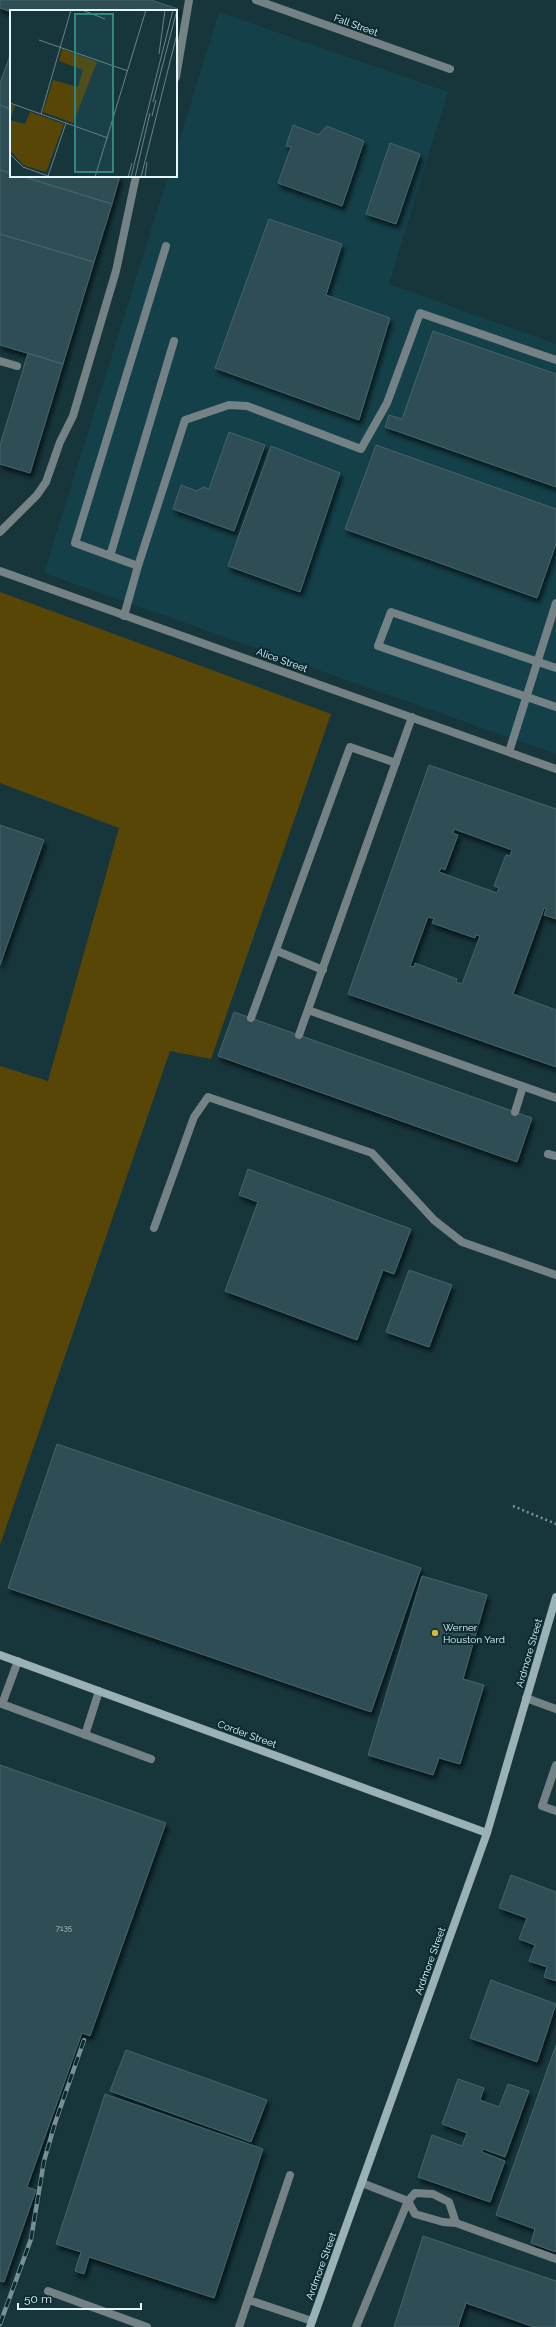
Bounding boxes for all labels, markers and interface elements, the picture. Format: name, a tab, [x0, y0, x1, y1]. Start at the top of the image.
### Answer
inset map	[10, 10, 177, 177]
street label: Fall Street	[332, 12, 380, 38]
street label: Alice Street	[255, 646, 310, 674]
street label: Ardmore Street	[514, 1617, 544, 1689]
place label: Werner Houston Yard	[443, 1622, 505, 1645]
marker: Werner Houston Yard	[430, 1628, 440, 1638]
street label: Corder Street	[216, 1718, 279, 1750]
house number: 7135	[56, 1923, 73, 1933]
street label: Ardmore Street	[413, 1925, 448, 1996]
street label: Ardmore Street	[304, 2230, 339, 2301]
scale bar	[18, 2285, 141, 2311]
text: 50 m	[24, 2292, 52, 2306]

